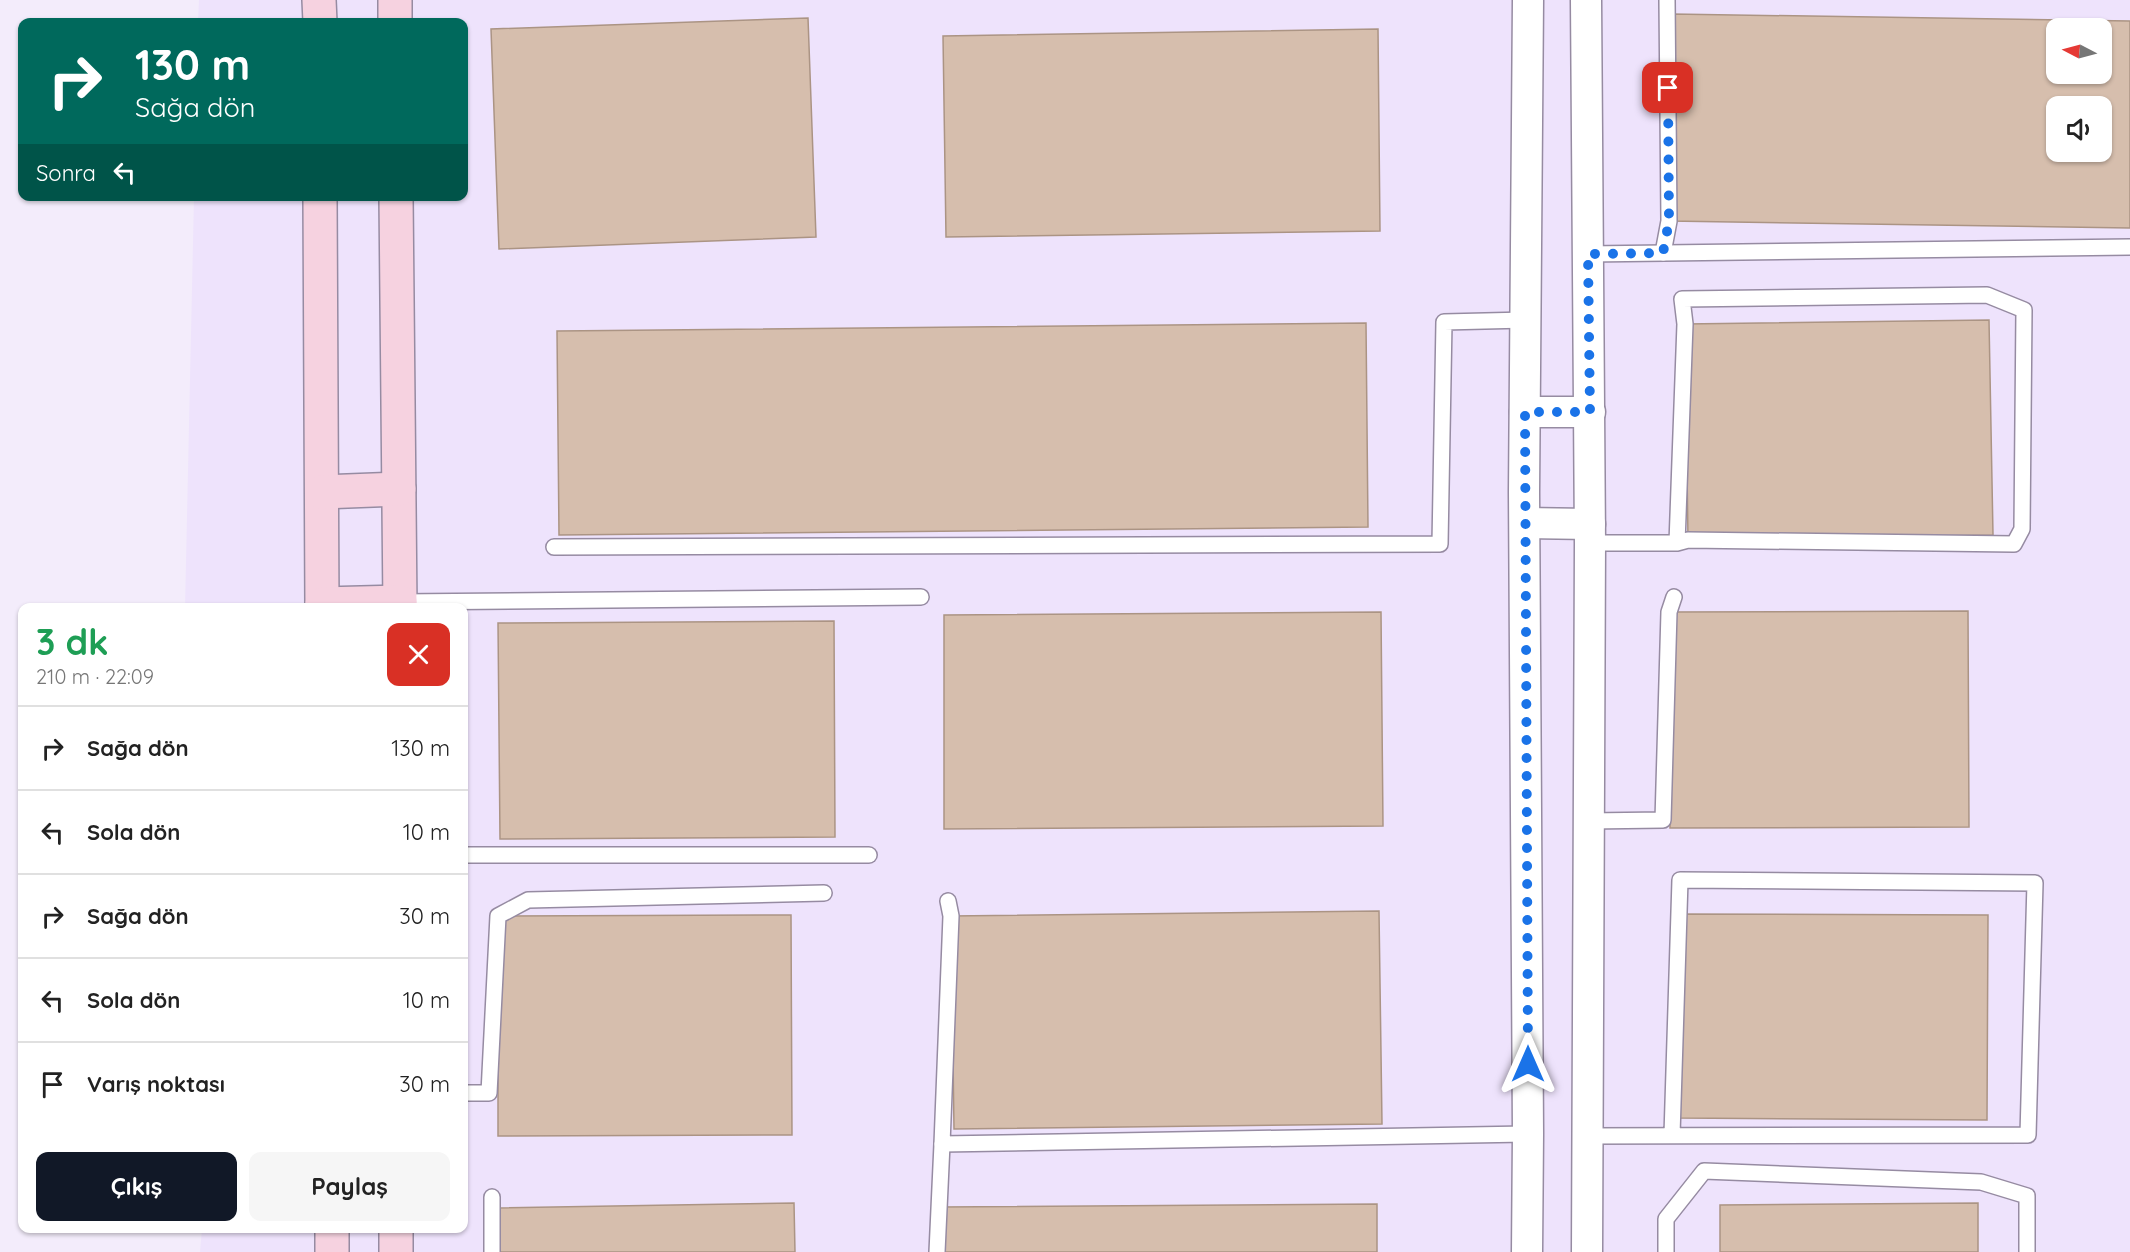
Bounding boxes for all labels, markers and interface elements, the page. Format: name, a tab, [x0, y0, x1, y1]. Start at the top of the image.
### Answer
north arrow	[2046, 18, 2112, 84]
map controls	[2046, 18, 2112, 162]
text: 130 m	[135, 38, 250, 91]
icon: right	[36, 42, 114, 120]
pin	[1642, 62, 1693, 113]
icon: arrive	[1651, 71, 1684, 104]
text: Sağa dön	[135, 90, 255, 124]
button: sound	[2046, 96, 2112, 162]
icon: left	[108, 156, 141, 189]
text: Sonra	[36, 159, 96, 187]
text: 3 dk	[36, 619, 109, 664]
button: close	[387, 623, 450, 686]
text: 210 m · 22:09	[36, 664, 154, 689]
icon: right	[36, 732, 69, 765]
text: Sağa dön	[87, 734, 189, 762]
text: 130 m	[391, 734, 450, 762]
icon: left	[36, 816, 69, 849]
text: Sola dön	[87, 818, 180, 846]
text: 10 m	[403, 818, 450, 846]
icon: right	[36, 900, 69, 933]
text: Sağa dön	[87, 902, 189, 930]
text: 30 m	[399, 902, 450, 930]
icon: left	[36, 984, 69, 1017]
text: Sola dön	[87, 986, 180, 1014]
text: 10 m	[403, 986, 450, 1014]
position arrow	[1496, 1032, 1560, 1096]
icon: arrive	[36, 1068, 69, 1101]
text: Varış noktası	[87, 1070, 225, 1098]
text: 30 m	[399, 1070, 450, 1098]
button: Çıkış	[36, 1152, 237, 1221]
button: Paylaş	[249, 1152, 450, 1221]

